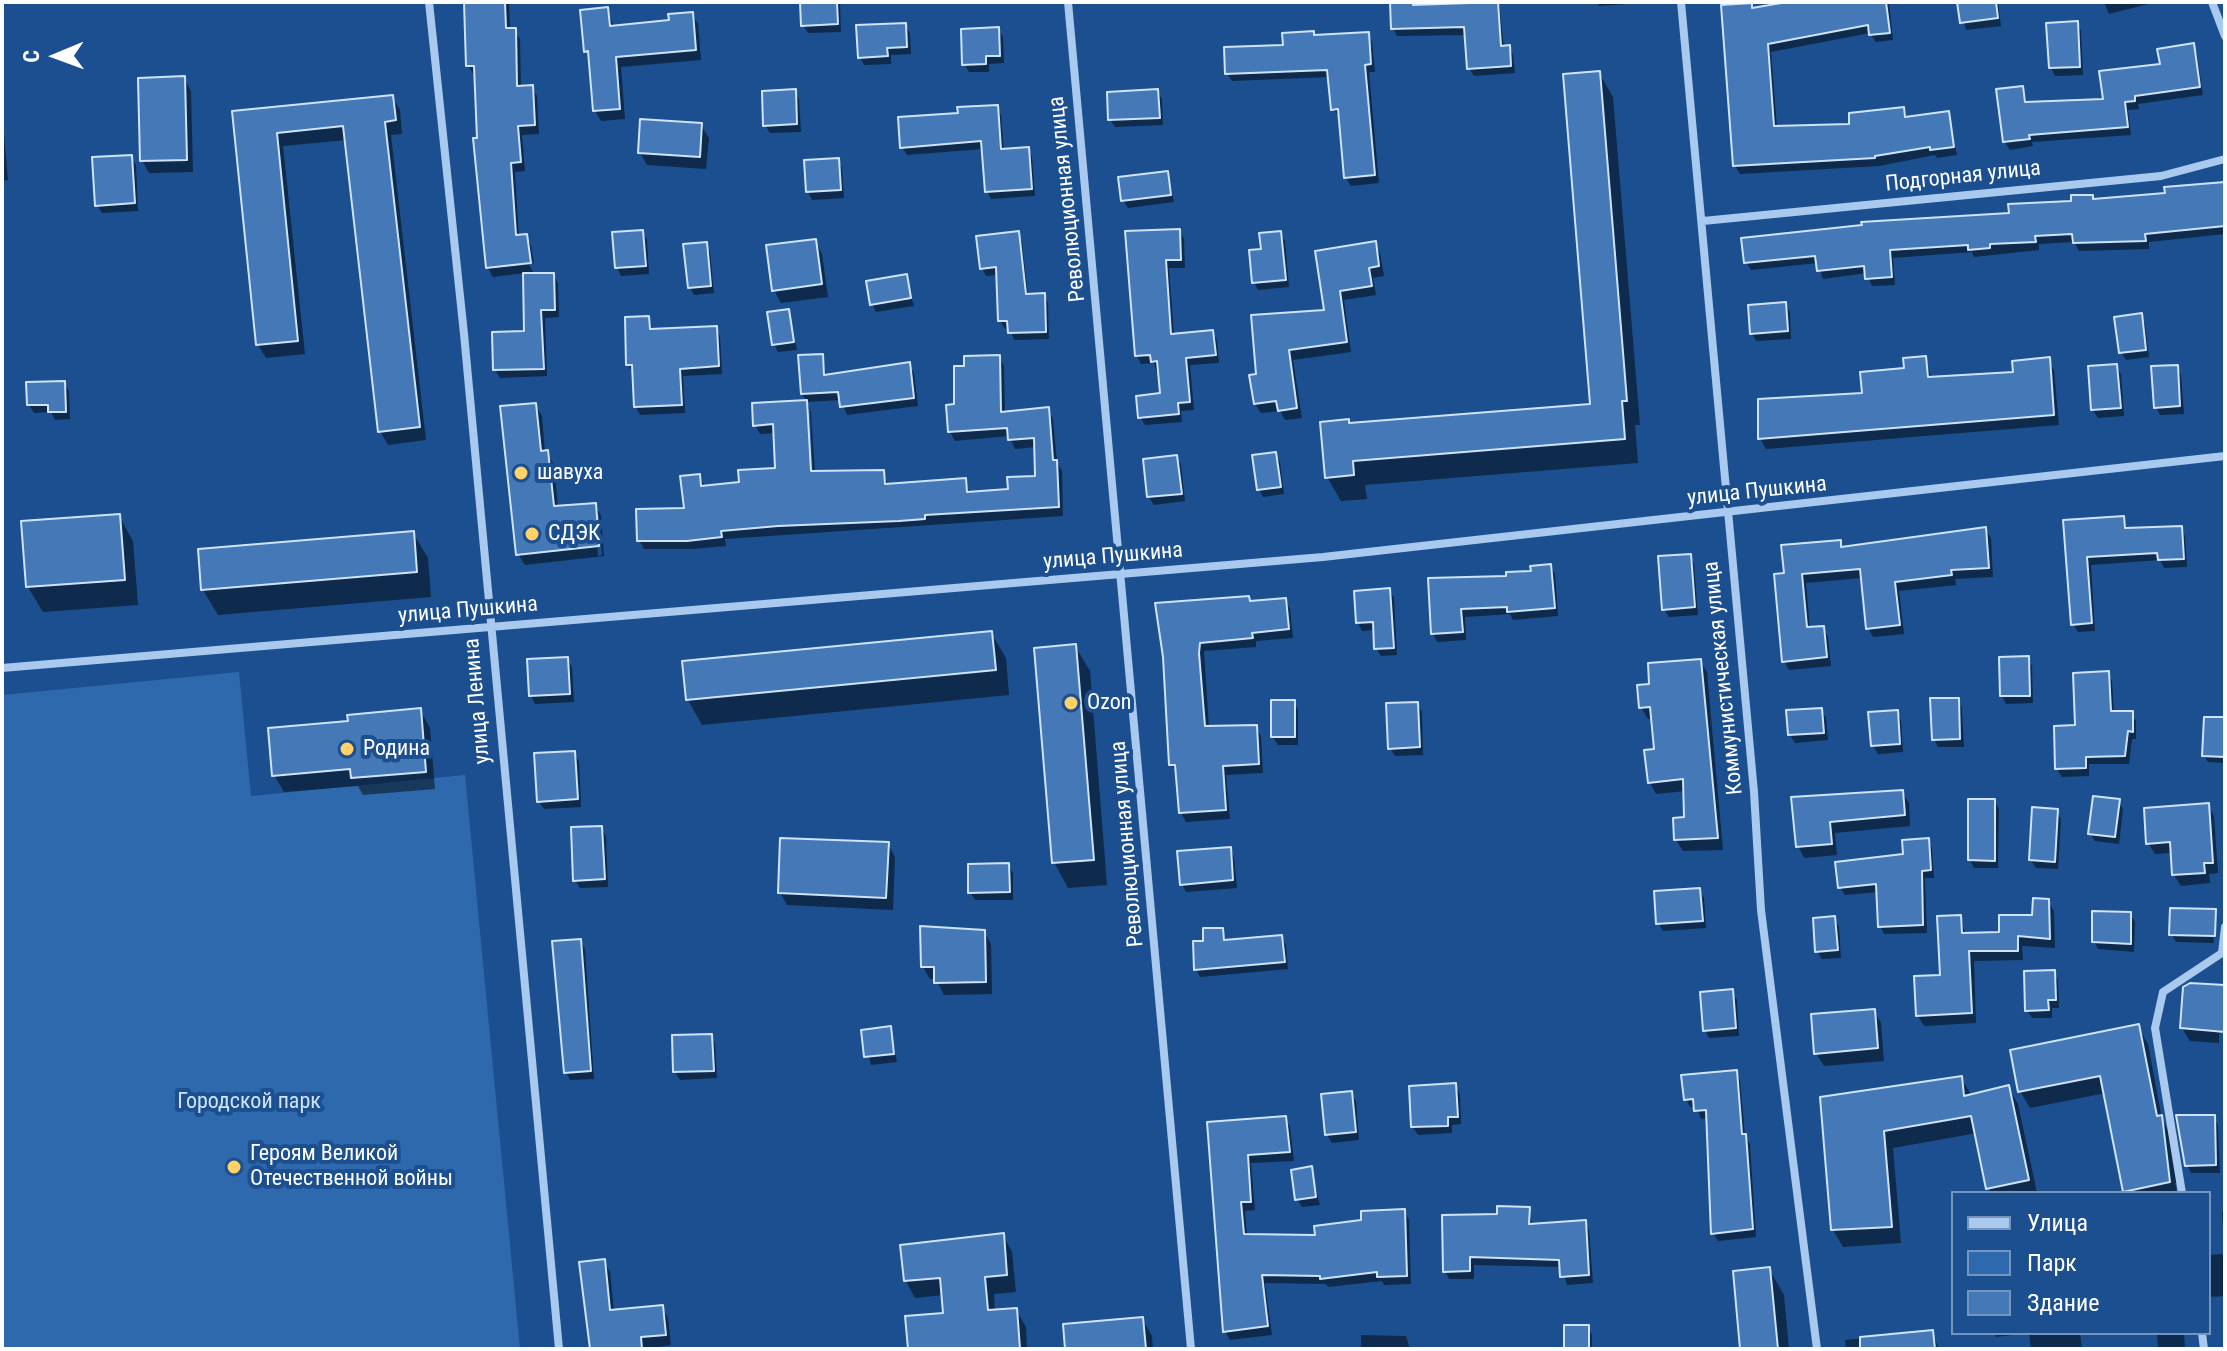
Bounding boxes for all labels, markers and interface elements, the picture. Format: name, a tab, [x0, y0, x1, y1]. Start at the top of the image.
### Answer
north arrow	[16, 16, 96, 96]
text: С	[19, 50, 44, 63]
street label: Революционная улица	[1044, 95, 1092, 303]
street label: Подгорная улица	[1884, 156, 2042, 198]
place label: шавуха	[537, 460, 603, 486]
marker: шавуха	[512, 464, 530, 482]
street label: улица Пушкина	[1686, 472, 1828, 512]
place label: СДЭК	[548, 521, 600, 547]
marker: СДЭК	[523, 525, 541, 543]
street label: улица Пушкина	[1042, 538, 1184, 576]
street label: Коммунистическая улица	[1699, 560, 1749, 796]
street label: улица Пушкина	[397, 592, 539, 630]
street label: улица Ленина	[459, 637, 497, 765]
place label: Ozon	[1087, 690, 1131, 716]
marker: Ozon	[1062, 694, 1080, 712]
place label: Родина	[363, 736, 430, 762]
marker: Родина	[338, 740, 356, 758]
street label: Революционная улица	[1106, 740, 1150, 948]
park label: Городской парк	[177, 1089, 321, 1115]
place label: Героям Великой Отечественной войны	[250, 1141, 453, 1192]
marker: Героям Великой Отечественной войны	[225, 1158, 243, 1176]
legend	[1951, 1191, 2211, 1335]
text: Улица	[2027, 1209, 2088, 1237]
text: Парк	[2027, 1249, 2077, 1277]
text: Здание	[2027, 1289, 2099, 1317]

